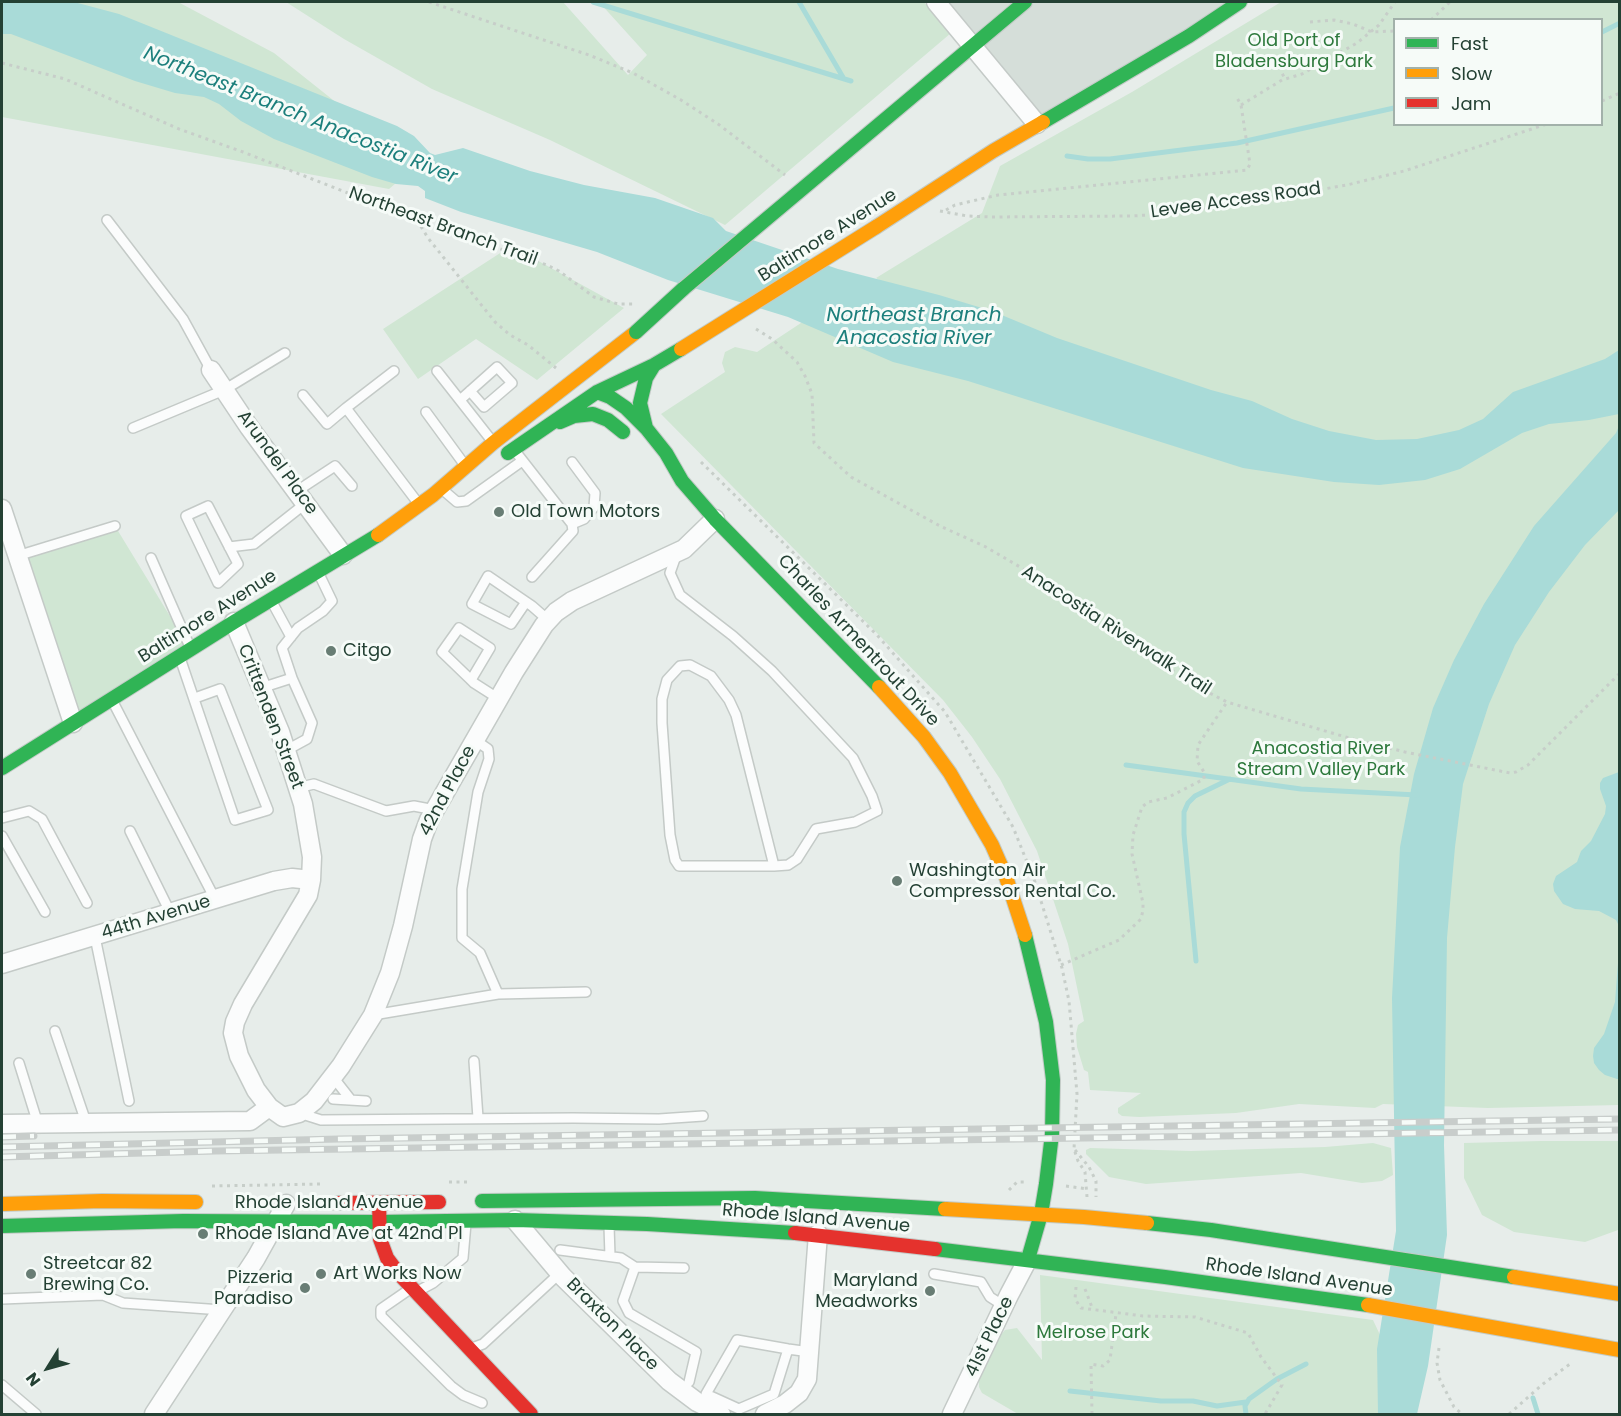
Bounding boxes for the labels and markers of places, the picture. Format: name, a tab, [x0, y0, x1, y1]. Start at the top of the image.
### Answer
place label: Old Town Motors	[511, 501, 660, 523]
marker: Old Town Motors	[492, 505, 506, 519]
place label: Citgo	[343, 640, 392, 662]
marker: Citgo	[324, 644, 338, 658]
place label: Washington Air Compressor Rental Co.	[909, 860, 1116, 902]
marker: Washington Air Compressor Rental Co.	[890, 874, 904, 888]
place label: Rhode Island Ave at 42nd Pl	[215, 1223, 463, 1245]
marker: Rhode Island Ave at 42nd Pl	[196, 1227, 210, 1241]
place label: Streetcar 82 Brewing Co.	[43, 1253, 152, 1296]
place label: Art Works Now	[333, 1263, 461, 1285]
marker: Streetcar 82 Brewing Co.	[24, 1267, 38, 1281]
place label: Pizzeria Paradiso	[214, 1267, 293, 1310]
marker: Art Works Now	[314, 1267, 328, 1281]
place label: Maryland Meadworks	[815, 1270, 918, 1312]
marker: Pizzeria Paradiso	[298, 1281, 312, 1295]
marker: Maryland Meadworks	[923, 1284, 937, 1298]

